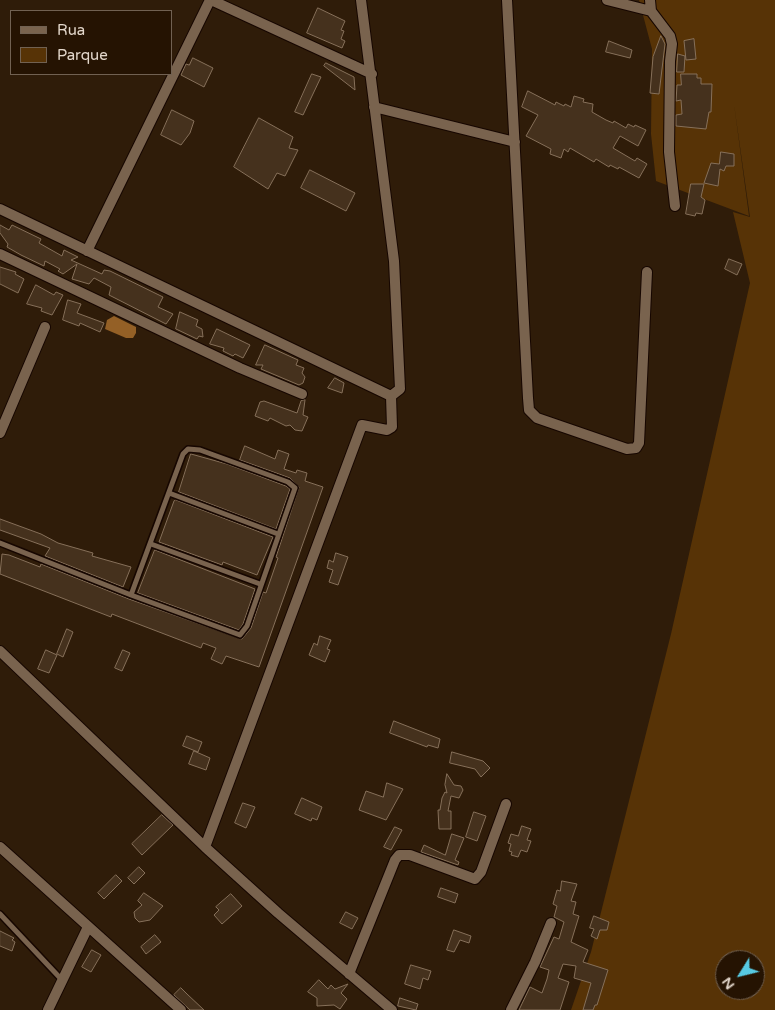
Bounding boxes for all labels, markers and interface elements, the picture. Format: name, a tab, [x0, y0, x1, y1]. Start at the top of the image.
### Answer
legend	[10, 10, 172, 75]
text: Rua	[57, 21, 85, 39]
text: Parque	[57, 46, 108, 64]
north arrow	[715, 950, 765, 1000]
text: N	[718, 974, 738, 993]

